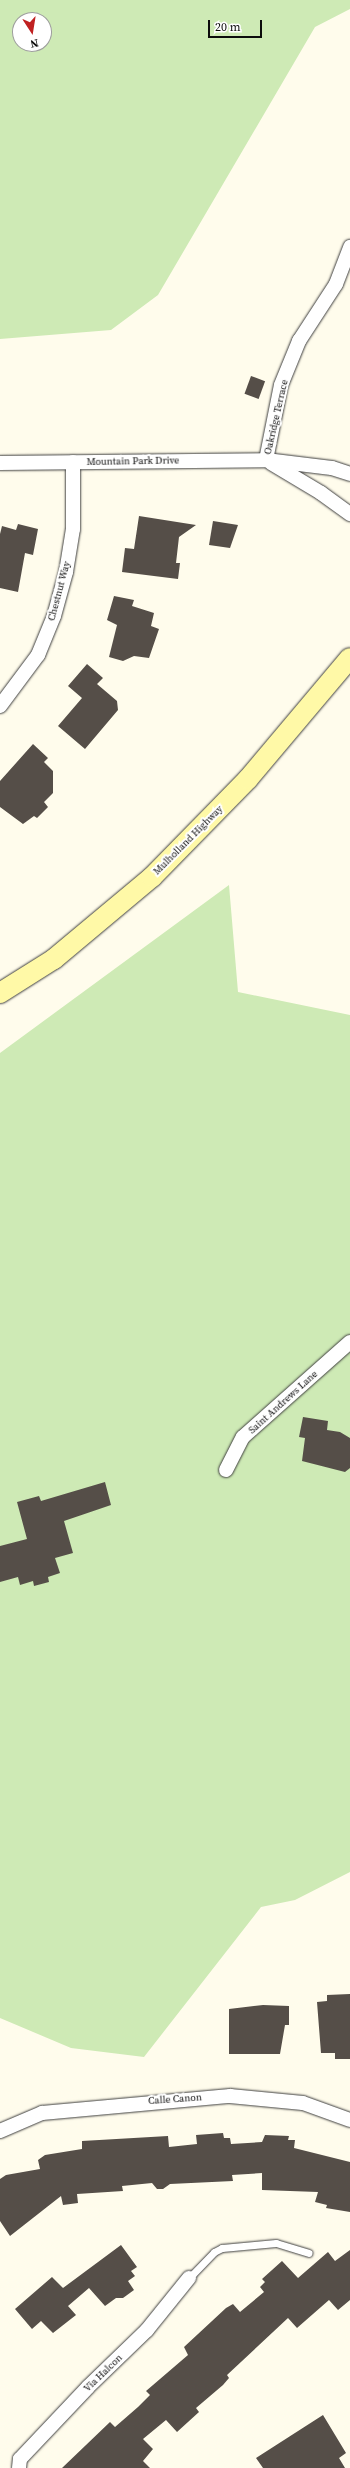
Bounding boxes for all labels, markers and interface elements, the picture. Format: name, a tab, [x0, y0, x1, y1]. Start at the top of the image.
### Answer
north arrow	[12, 12, 52, 52]
scale bar	[210, 12, 264, 38]
text: 20 m	[215, 19, 241, 35]
text: N	[29, 35, 40, 51]
street label: Oakridge Terrace	[262, 378, 290, 456]
street label: Mountain Park Drive	[87, 454, 179, 468]
street label: Chestnut Way	[45, 560, 73, 622]
street label: Mulholland Highway	[151, 803, 225, 877]
street label: Saint Andrews Lane	[246, 1368, 320, 1436]
street label: Calle Canon	[148, 2091, 202, 2107]
street label: Via Halcon	[81, 2352, 125, 2394]

